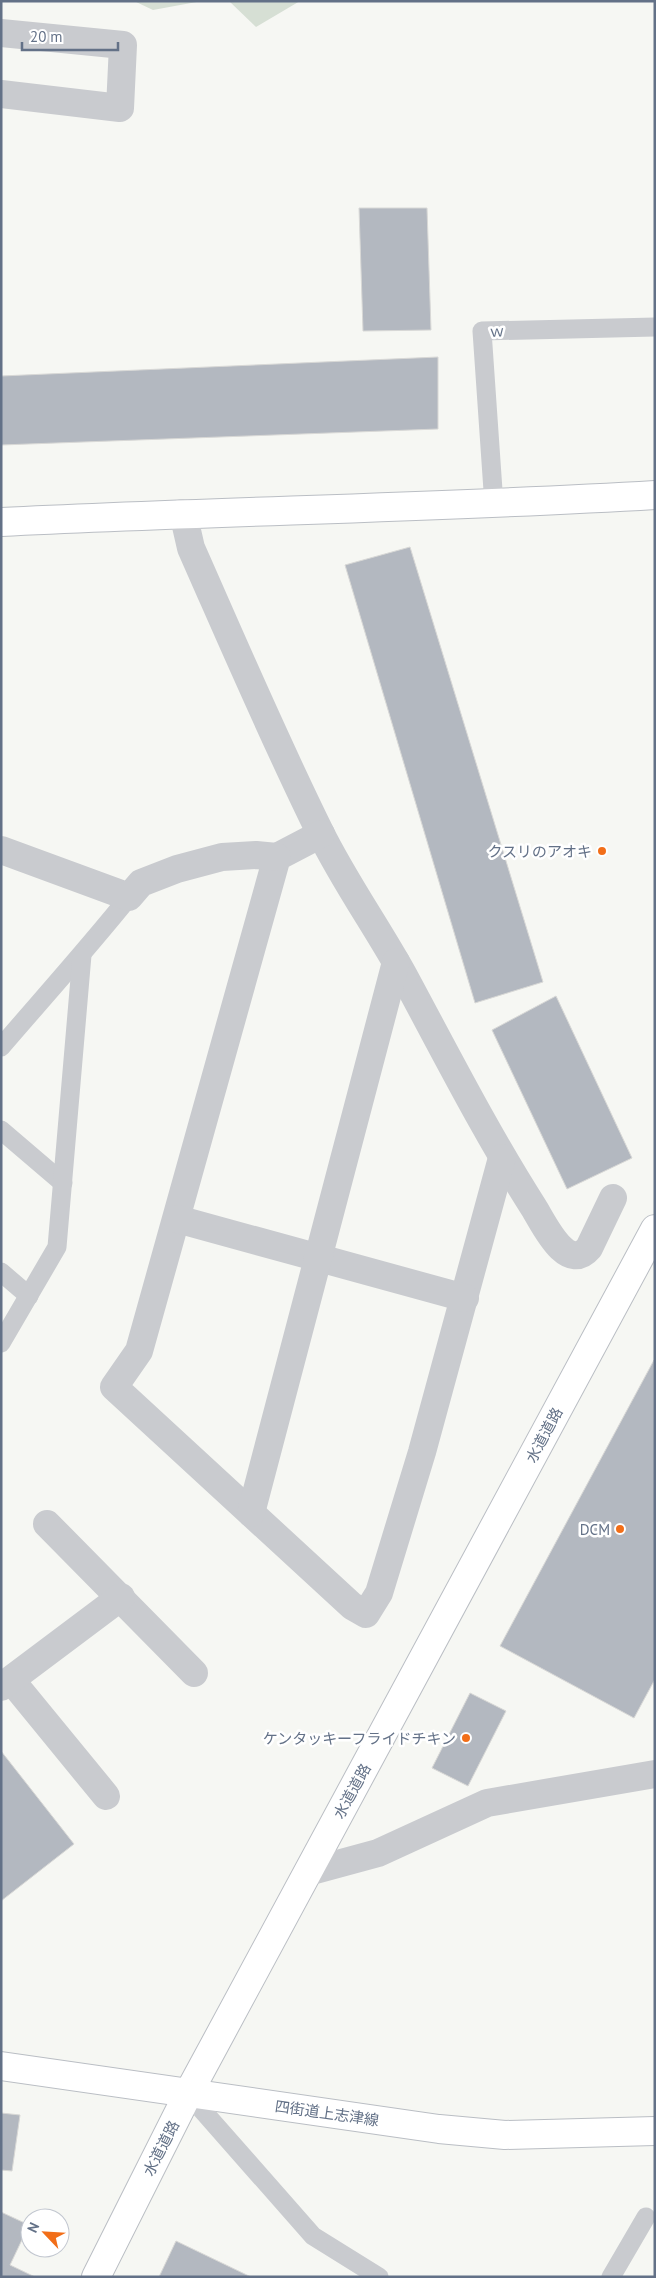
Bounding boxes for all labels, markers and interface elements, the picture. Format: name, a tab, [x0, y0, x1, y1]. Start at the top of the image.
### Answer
scale bar	[22, 20, 119, 52]
text: 20 m	[30, 27, 63, 46]
street label: ｗ	[489, 321, 505, 341]
place label: クスリのアオキ	[487, 842, 592, 861]
marker: クスリのアオキ	[596, 845, 608, 857]
street label: 水道道路	[522, 1404, 566, 1466]
place label: DCM	[580, 1520, 610, 1539]
marker: DCM	[614, 1523, 626, 1535]
place label: ケンタッキーフライドチキン	[263, 1729, 456, 1748]
marker: ケンタッキーフライドチキン	[460, 1732, 472, 1744]
street label: 水道道路	[329, 1760, 375, 1822]
street label: 四街道上志津線	[274, 2096, 380, 2130]
street label: 水道道路	[139, 2117, 183, 2179]
north arrow	[20, 2208, 70, 2258]
text: N	[23, 2220, 43, 2235]

